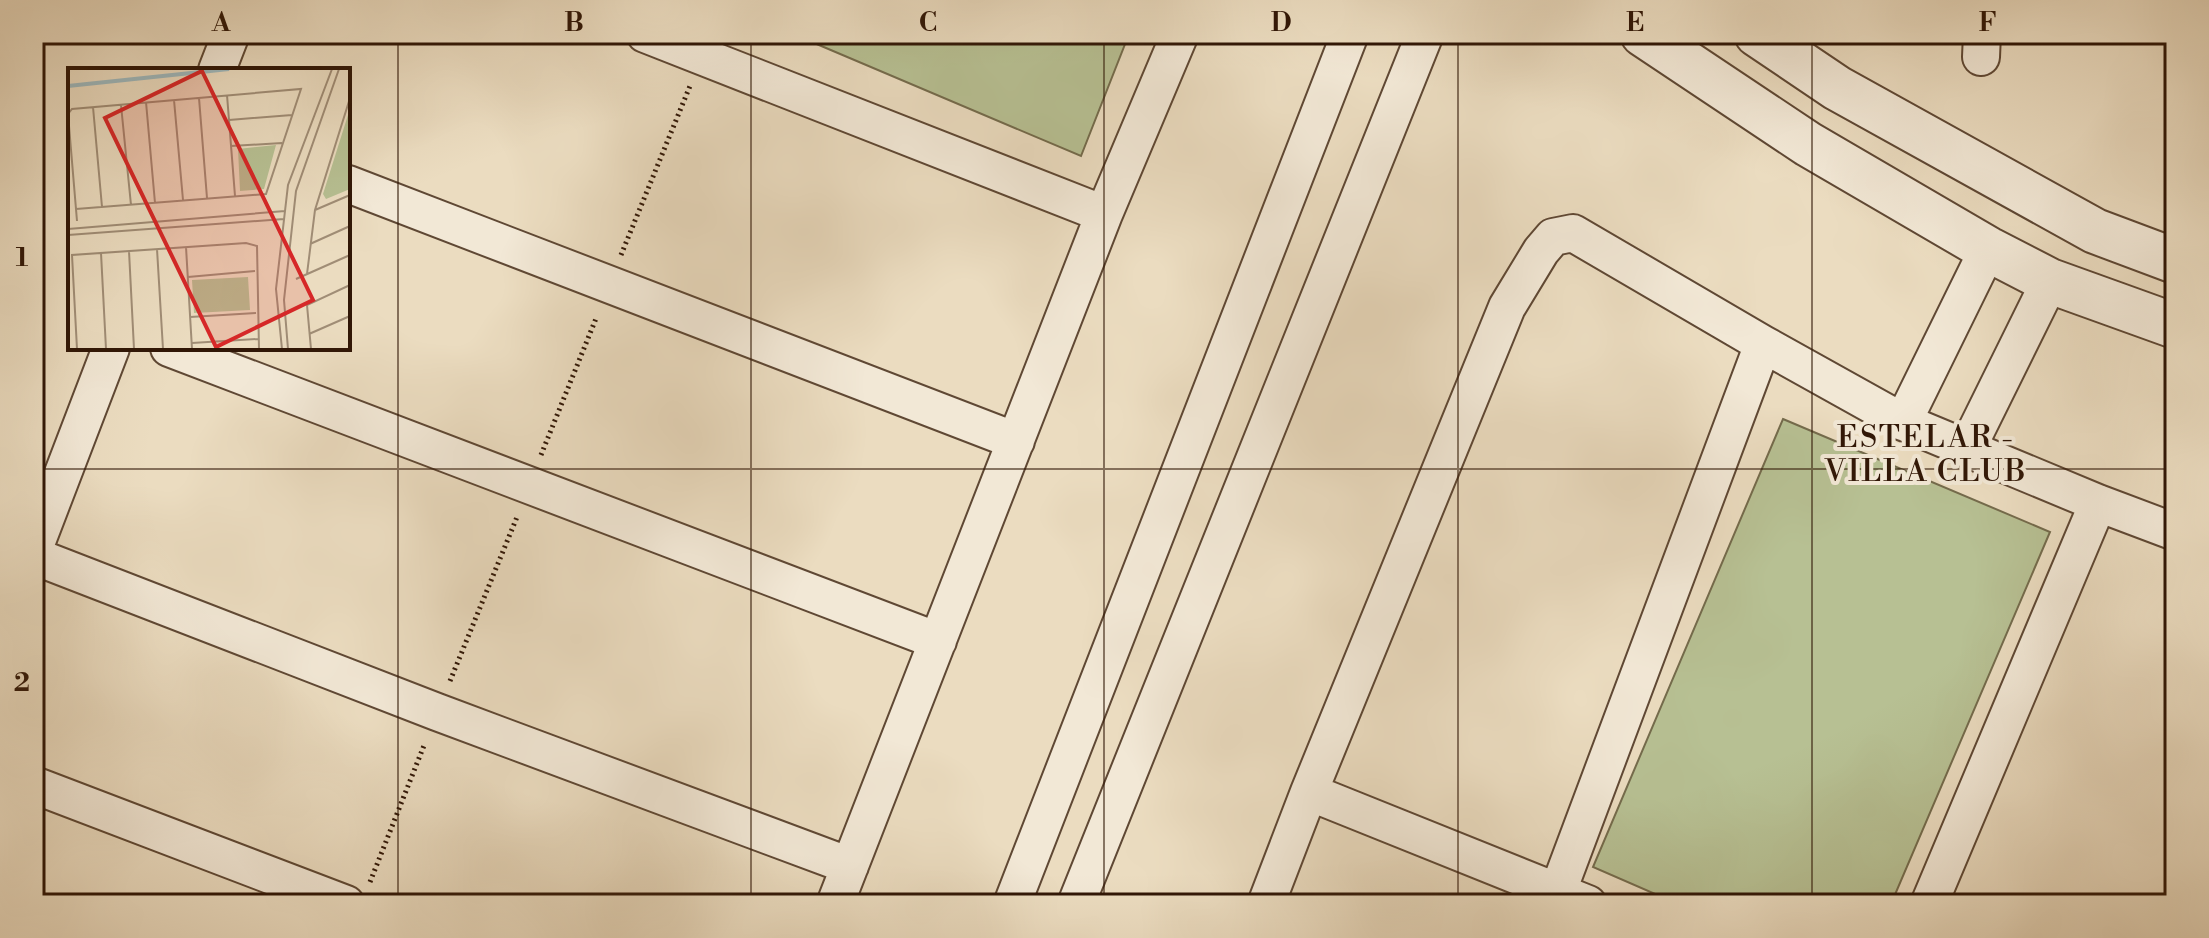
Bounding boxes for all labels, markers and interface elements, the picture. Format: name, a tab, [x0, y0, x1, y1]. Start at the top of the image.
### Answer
text: A	[211, 7, 231, 39]
text: B	[564, 7, 584, 39]
text: C	[919, 7, 937, 39]
text: D	[1271, 7, 1291, 39]
text: E	[1626, 7, 1644, 39]
text: F	[1979, 7, 1997, 39]
inset map	[68, 68, 350, 350]
text: 1	[16, 242, 29, 274]
district label: ESTELAR - VILLA CLUB	[1823, 419, 2028, 491]
text: 2	[14, 667, 30, 699]

